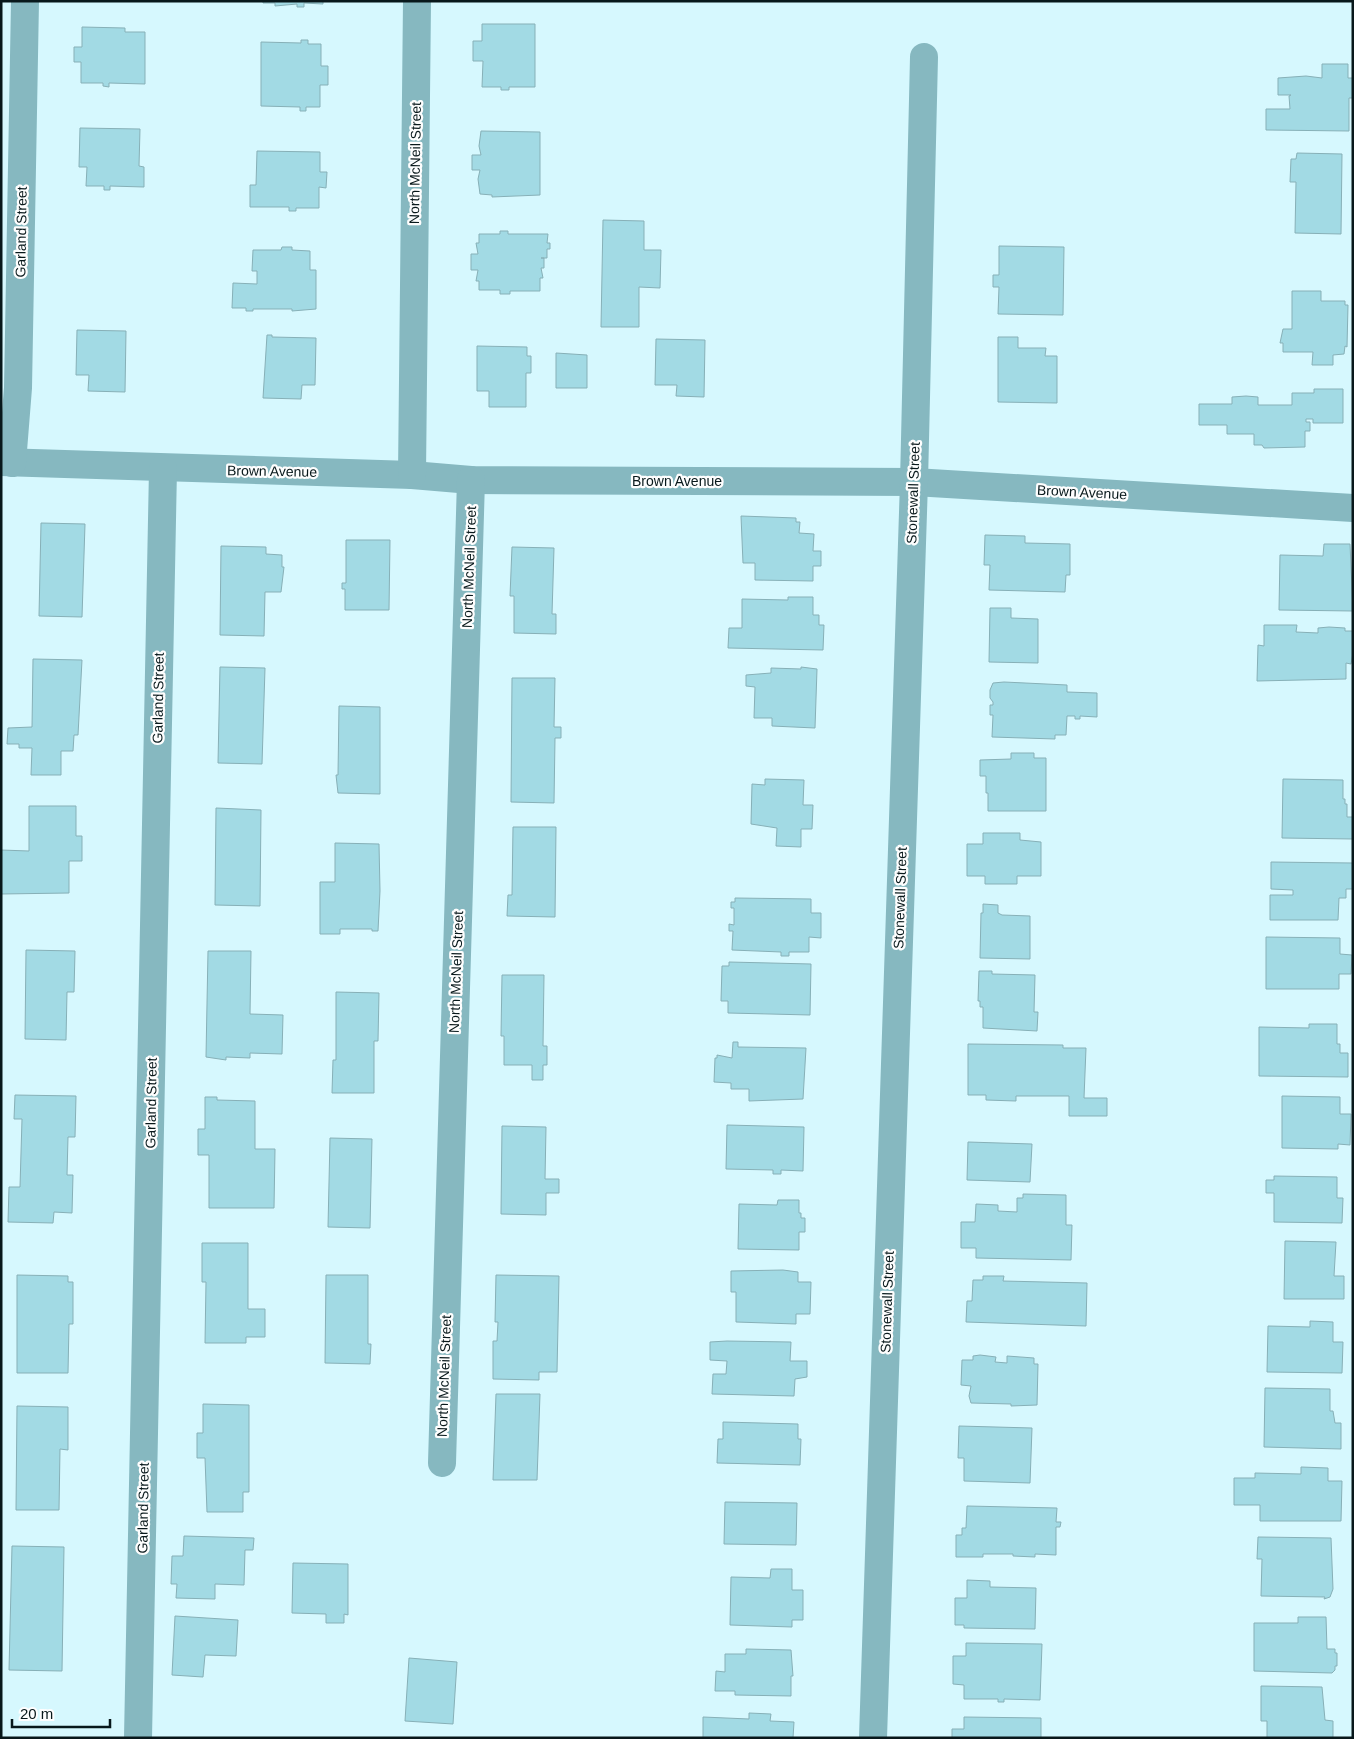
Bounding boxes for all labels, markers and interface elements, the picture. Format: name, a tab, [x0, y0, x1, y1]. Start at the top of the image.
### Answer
street label: North McNeil Street	[406, 102, 424, 224]
street label: Garland Street	[12, 186, 30, 278]
street label: Stonewall Street	[903, 442, 923, 544]
street label: Brown Avenue	[227, 462, 317, 480]
street label: Brown Avenue	[632, 473, 722, 489]
street label: Brown Avenue	[1037, 482, 1128, 502]
street label: North McNeil Street	[459, 506, 479, 628]
street label: Garland Street	[149, 652, 167, 744]
street label: Stonewall Street	[890, 847, 910, 949]
street label: North McNeil Street	[446, 911, 466, 1033]
street label: Garland Street	[142, 1057, 160, 1149]
street label: Stonewall Street	[877, 1251, 897, 1353]
street label: North McNeil Street	[434, 1315, 454, 1437]
street label: Garland Street	[134, 1462, 152, 1554]
scale bar	[12, 1696, 110, 1728]
text: 20 m	[20, 1705, 53, 1722]

